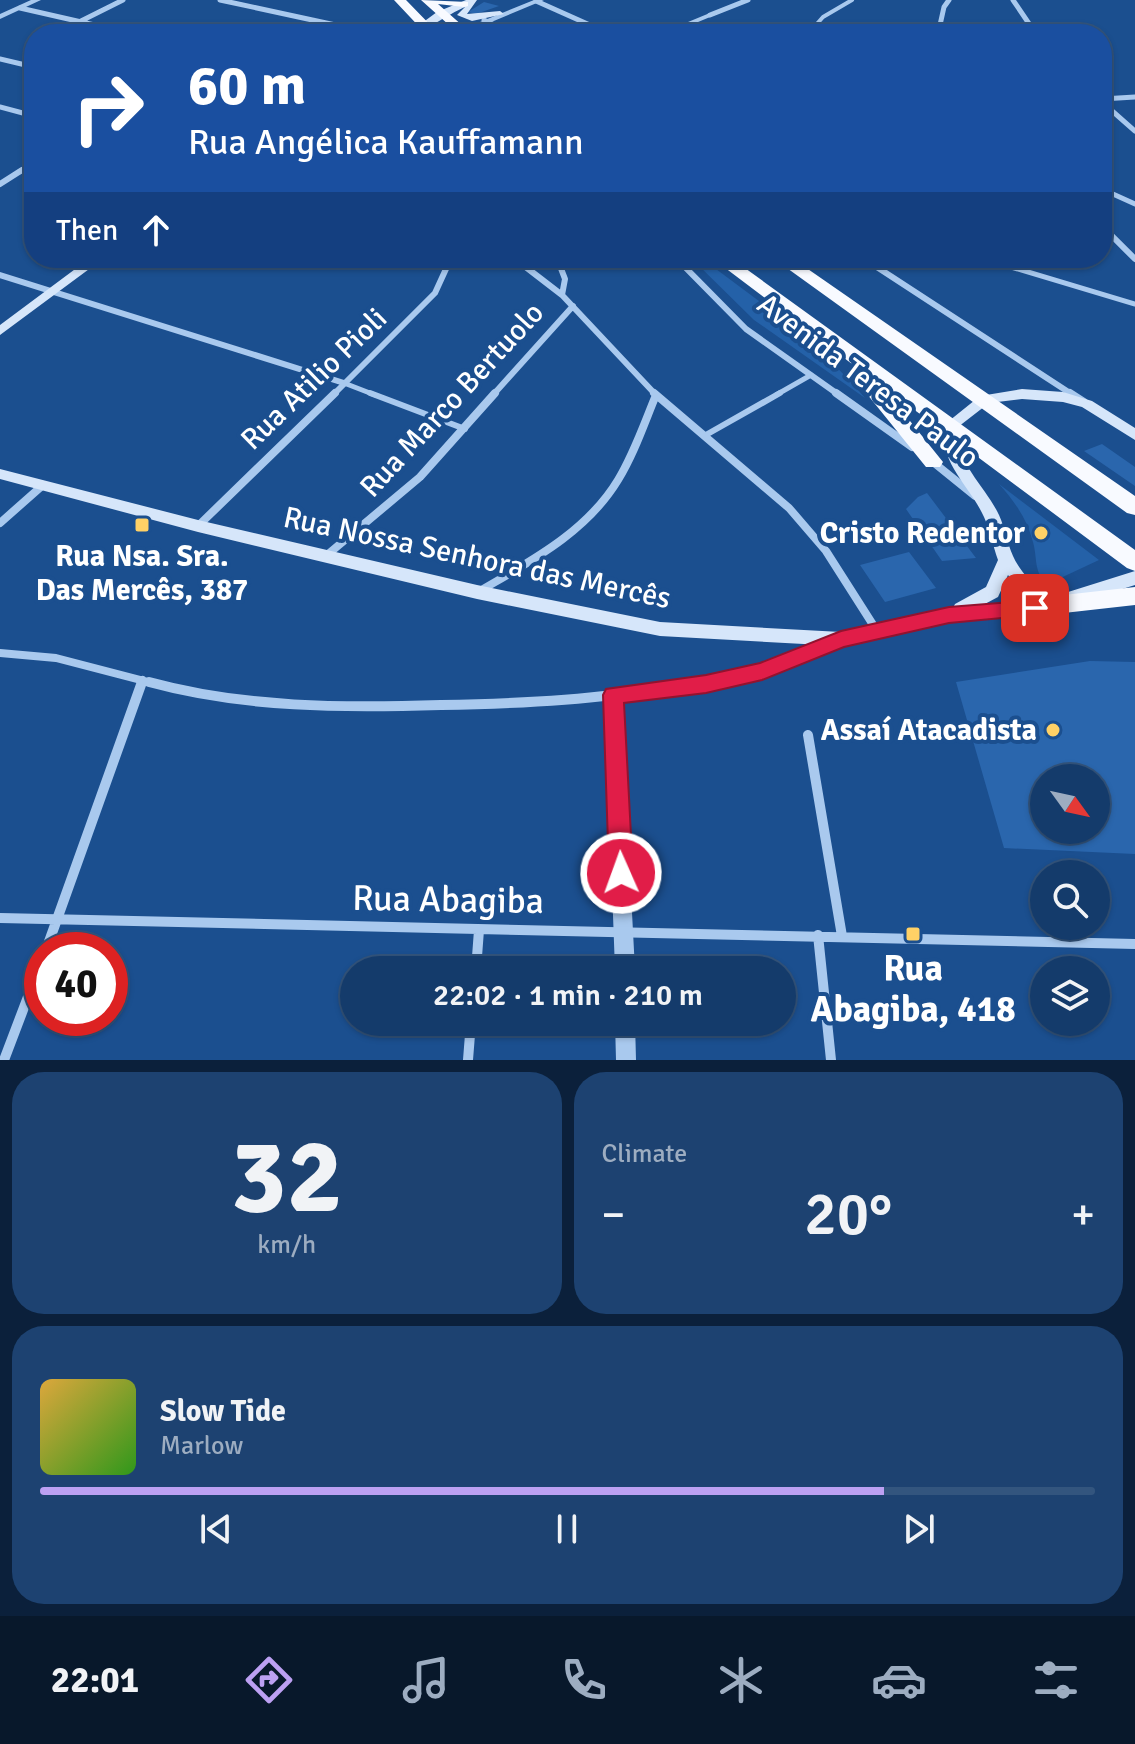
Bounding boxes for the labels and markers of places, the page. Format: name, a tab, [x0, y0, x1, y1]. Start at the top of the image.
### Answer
place label: Cristo Redentor	[820, 515, 1025, 552]
marker: Rua Nsa. Sra. Das Mercês, 387	[133, 516, 151, 534]
marker: Cristo Redentor	[1032, 524, 1050, 542]
place label: Rua Nsa. Sra. Das Mercês, 387	[36, 538, 248, 609]
pin	[1001, 574, 1069, 642]
place label: Assaí Atacadista	[821, 712, 1037, 749]
marker: Assaí Atacadista	[1044, 721, 1062, 739]
marker: Rua Abagiba, 418	[904, 925, 922, 943]
place label: Rua Abagiba, 418	[810, 946, 1016, 1032]

